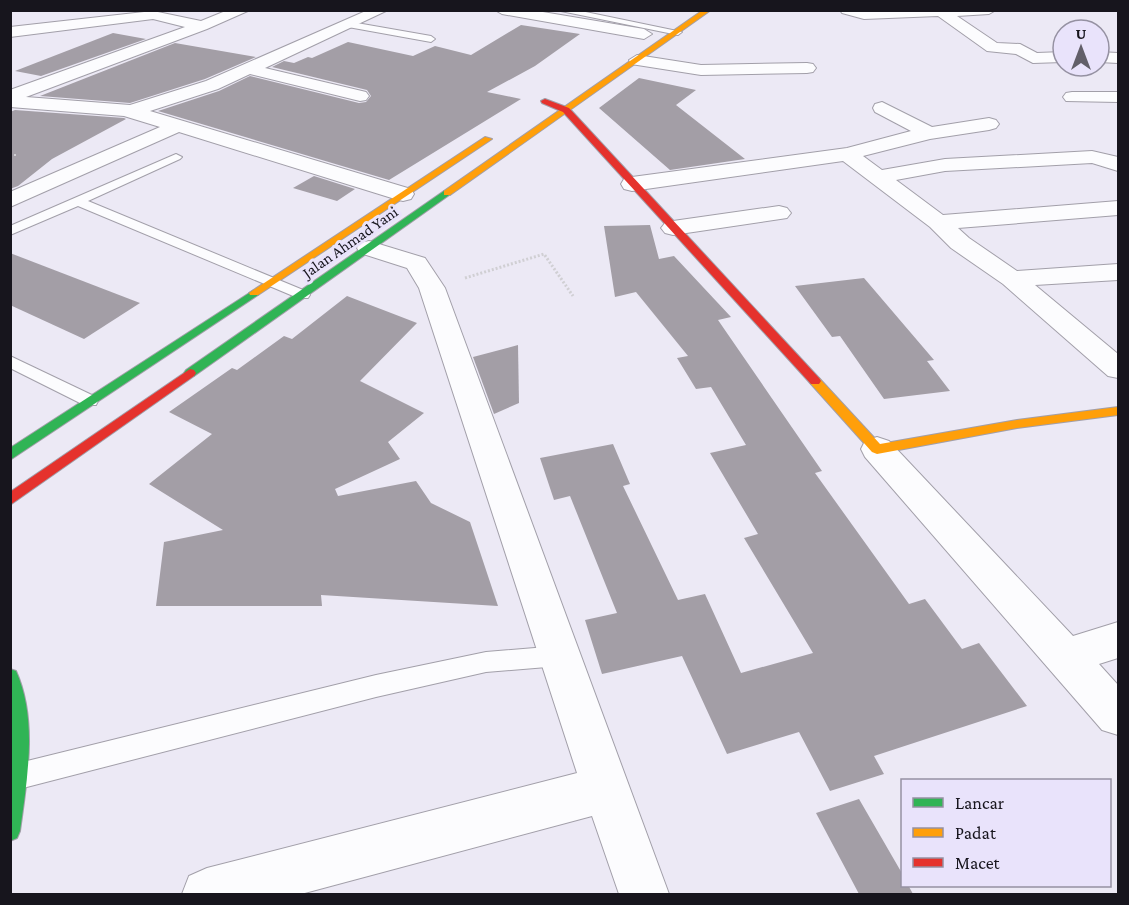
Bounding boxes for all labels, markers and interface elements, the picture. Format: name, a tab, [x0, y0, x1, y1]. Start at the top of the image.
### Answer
north arrow	[1051, 18, 1111, 78]
text: U	[1076, 25, 1087, 42]
street label: Jalan Ahmad Yani	[297, 203, 401, 283]
legend	[901, 779, 1111, 887]
text: Lancar	[955, 793, 1005, 813]
text: Padat	[955, 823, 997, 843]
text: Macet	[955, 853, 1001, 873]

